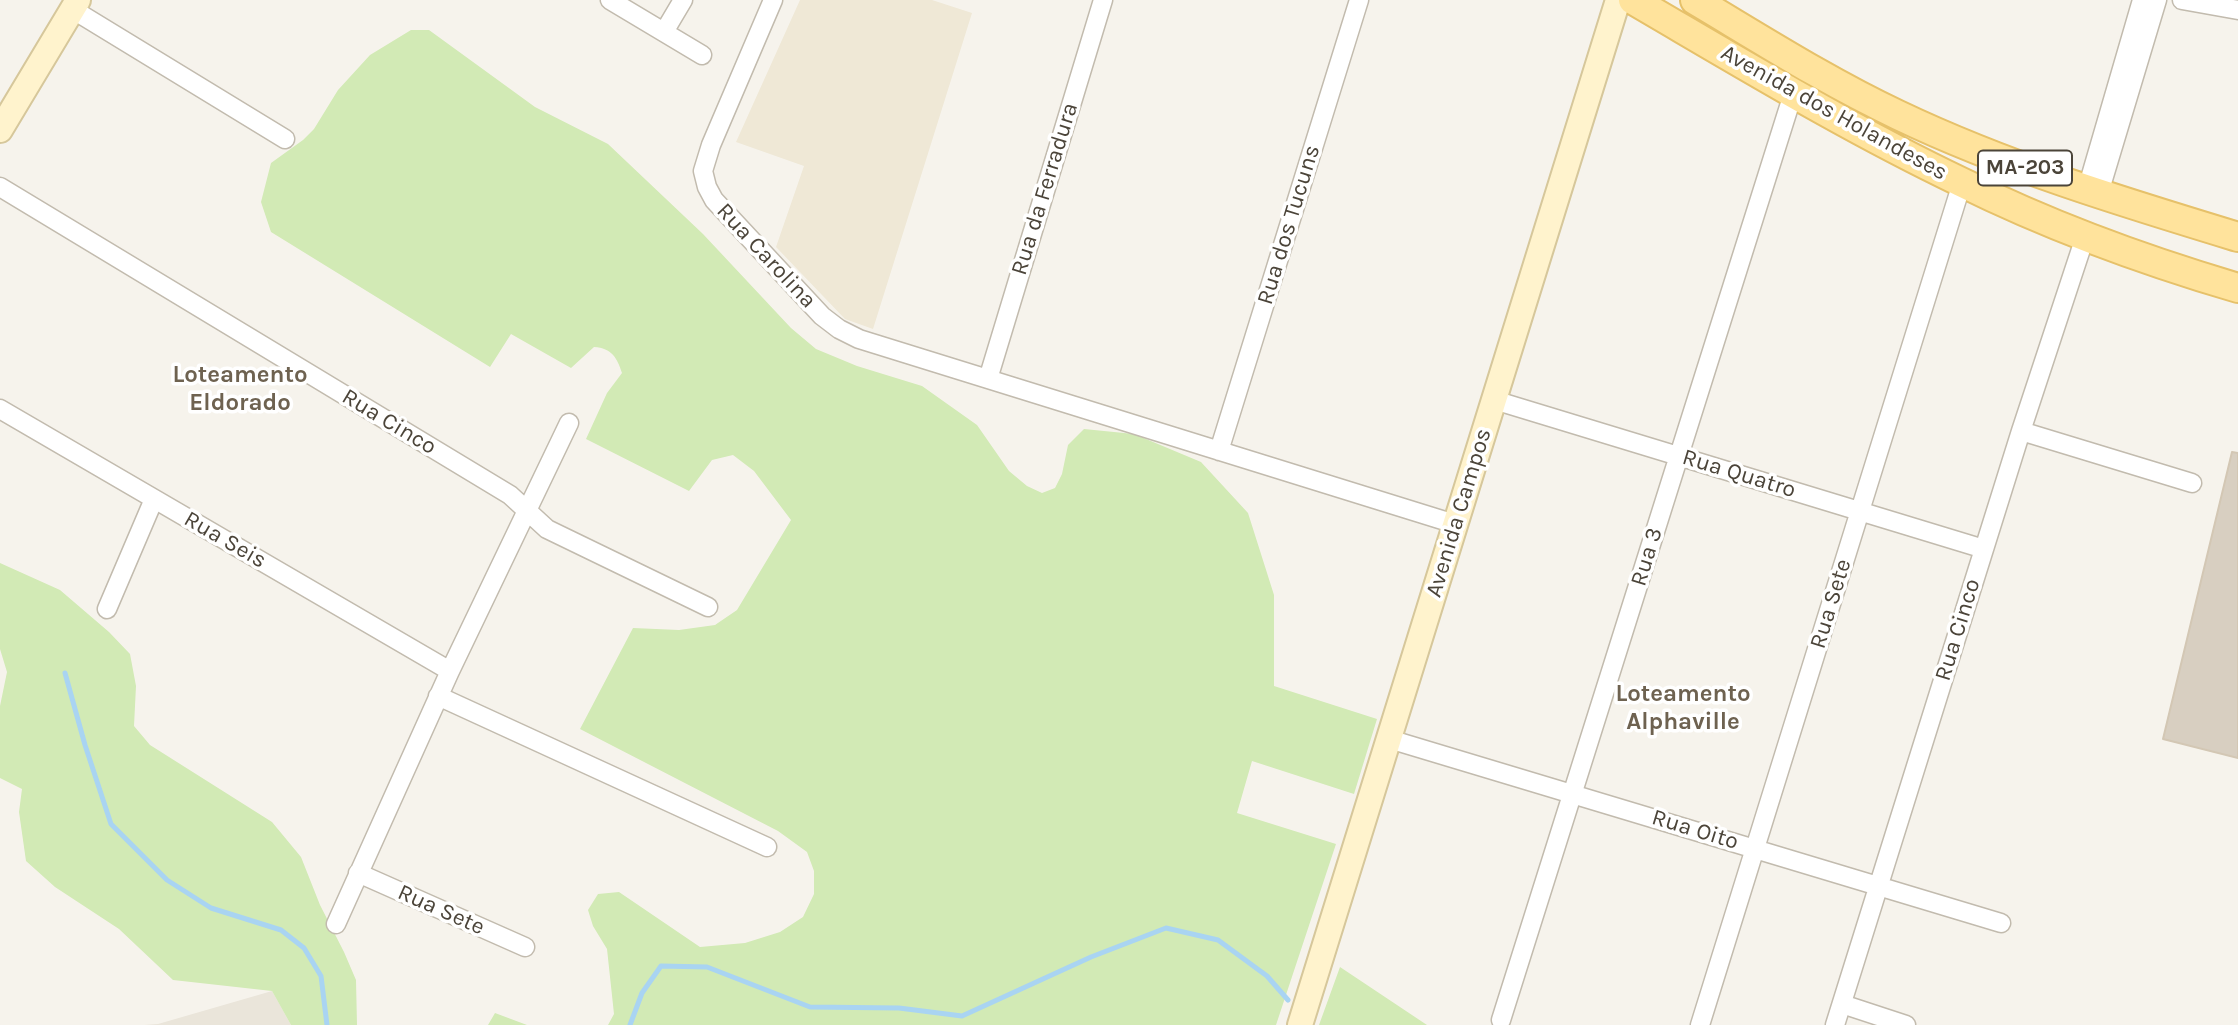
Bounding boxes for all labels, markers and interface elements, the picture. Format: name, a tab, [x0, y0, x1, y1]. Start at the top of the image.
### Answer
street label: Avenida dos Holandeses	[1716, 39, 1952, 187]
street label: Rua da Ferradura	[1006, 99, 1084, 279]
street label: Rua dos Tucuns	[1252, 142, 1326, 308]
road number: MA-203	[1978, 150, 2072, 186]
street label: Rua Carolina	[710, 198, 822, 314]
district label: Loteamento Eldorado	[172, 361, 308, 417]
street label: Rua Cinco	[337, 383, 441, 461]
street label: Avenida Campos	[1420, 425, 1498, 601]
street label: Rua Quatro	[1679, 444, 1799, 504]
street label: Rua Seis	[179, 505, 271, 575]
street label: Rua 3	[1625, 524, 1669, 590]
street label: Rua Sete	[1804, 556, 1858, 652]
street label: Rua Cinco	[1929, 576, 1987, 684]
district label: Loteamento Alphaville	[1615, 680, 1751, 736]
street label: Rua Oito	[1648, 804, 1742, 856]
street label: Rua Sete	[393, 879, 489, 941]

